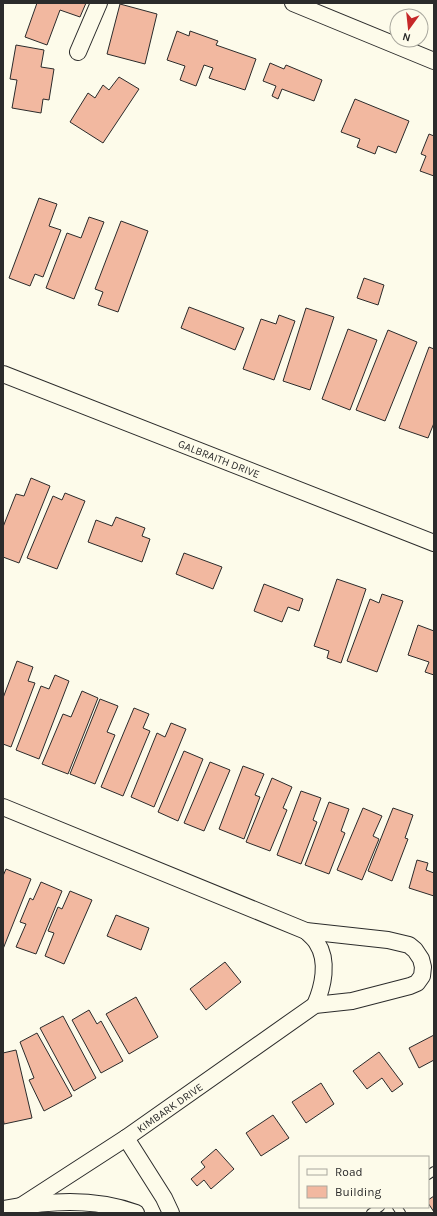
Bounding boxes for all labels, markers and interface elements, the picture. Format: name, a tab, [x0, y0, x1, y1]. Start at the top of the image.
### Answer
north arrow	[389, 8, 429, 48]
text: N	[401, 30, 412, 44]
street label: GALBRAITH DRIVE	[176, 437, 262, 481]
street label: KIMBARK DRIVE	[134, 1080, 206, 1136]
legend	[299, 1156, 429, 1208]
text: Road	[335, 1165, 363, 1179]
text: Building	[335, 1185, 382, 1199]

